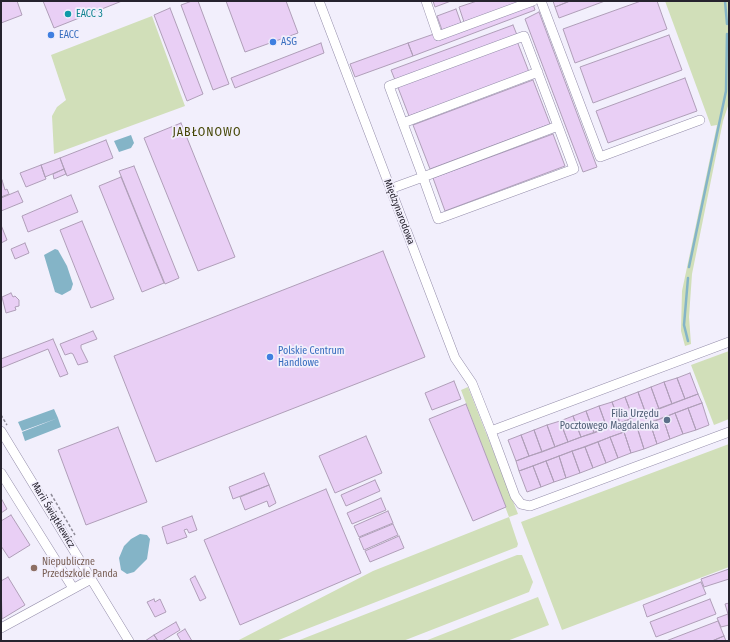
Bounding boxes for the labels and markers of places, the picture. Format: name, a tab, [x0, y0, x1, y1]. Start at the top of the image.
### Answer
place label: EACC 3	[76, 8, 103, 20]
marker: EACC 3	[63, 9, 73, 19]
place label: EACC	[59, 29, 79, 41]
marker: EACC	[46, 30, 56, 40]
place label: ASG	[281, 36, 297, 48]
marker: ASG	[268, 37, 278, 47]
place label: Polskie Centrum Handlowe	[278, 345, 344, 368]
marker: Polskie Centrum Handlowe	[265, 352, 275, 362]
place label: Filia Urzędu Pocztowego Magdalenka	[560, 408, 659, 432]
marker: Filia Urzędu Pocztowego Magdalenka	[662, 415, 672, 425]
place label: Niepubliczne Przedszkole Panda	[42, 556, 118, 580]
marker: Niepubliczne Przedszkole Panda	[29, 563, 39, 573]

